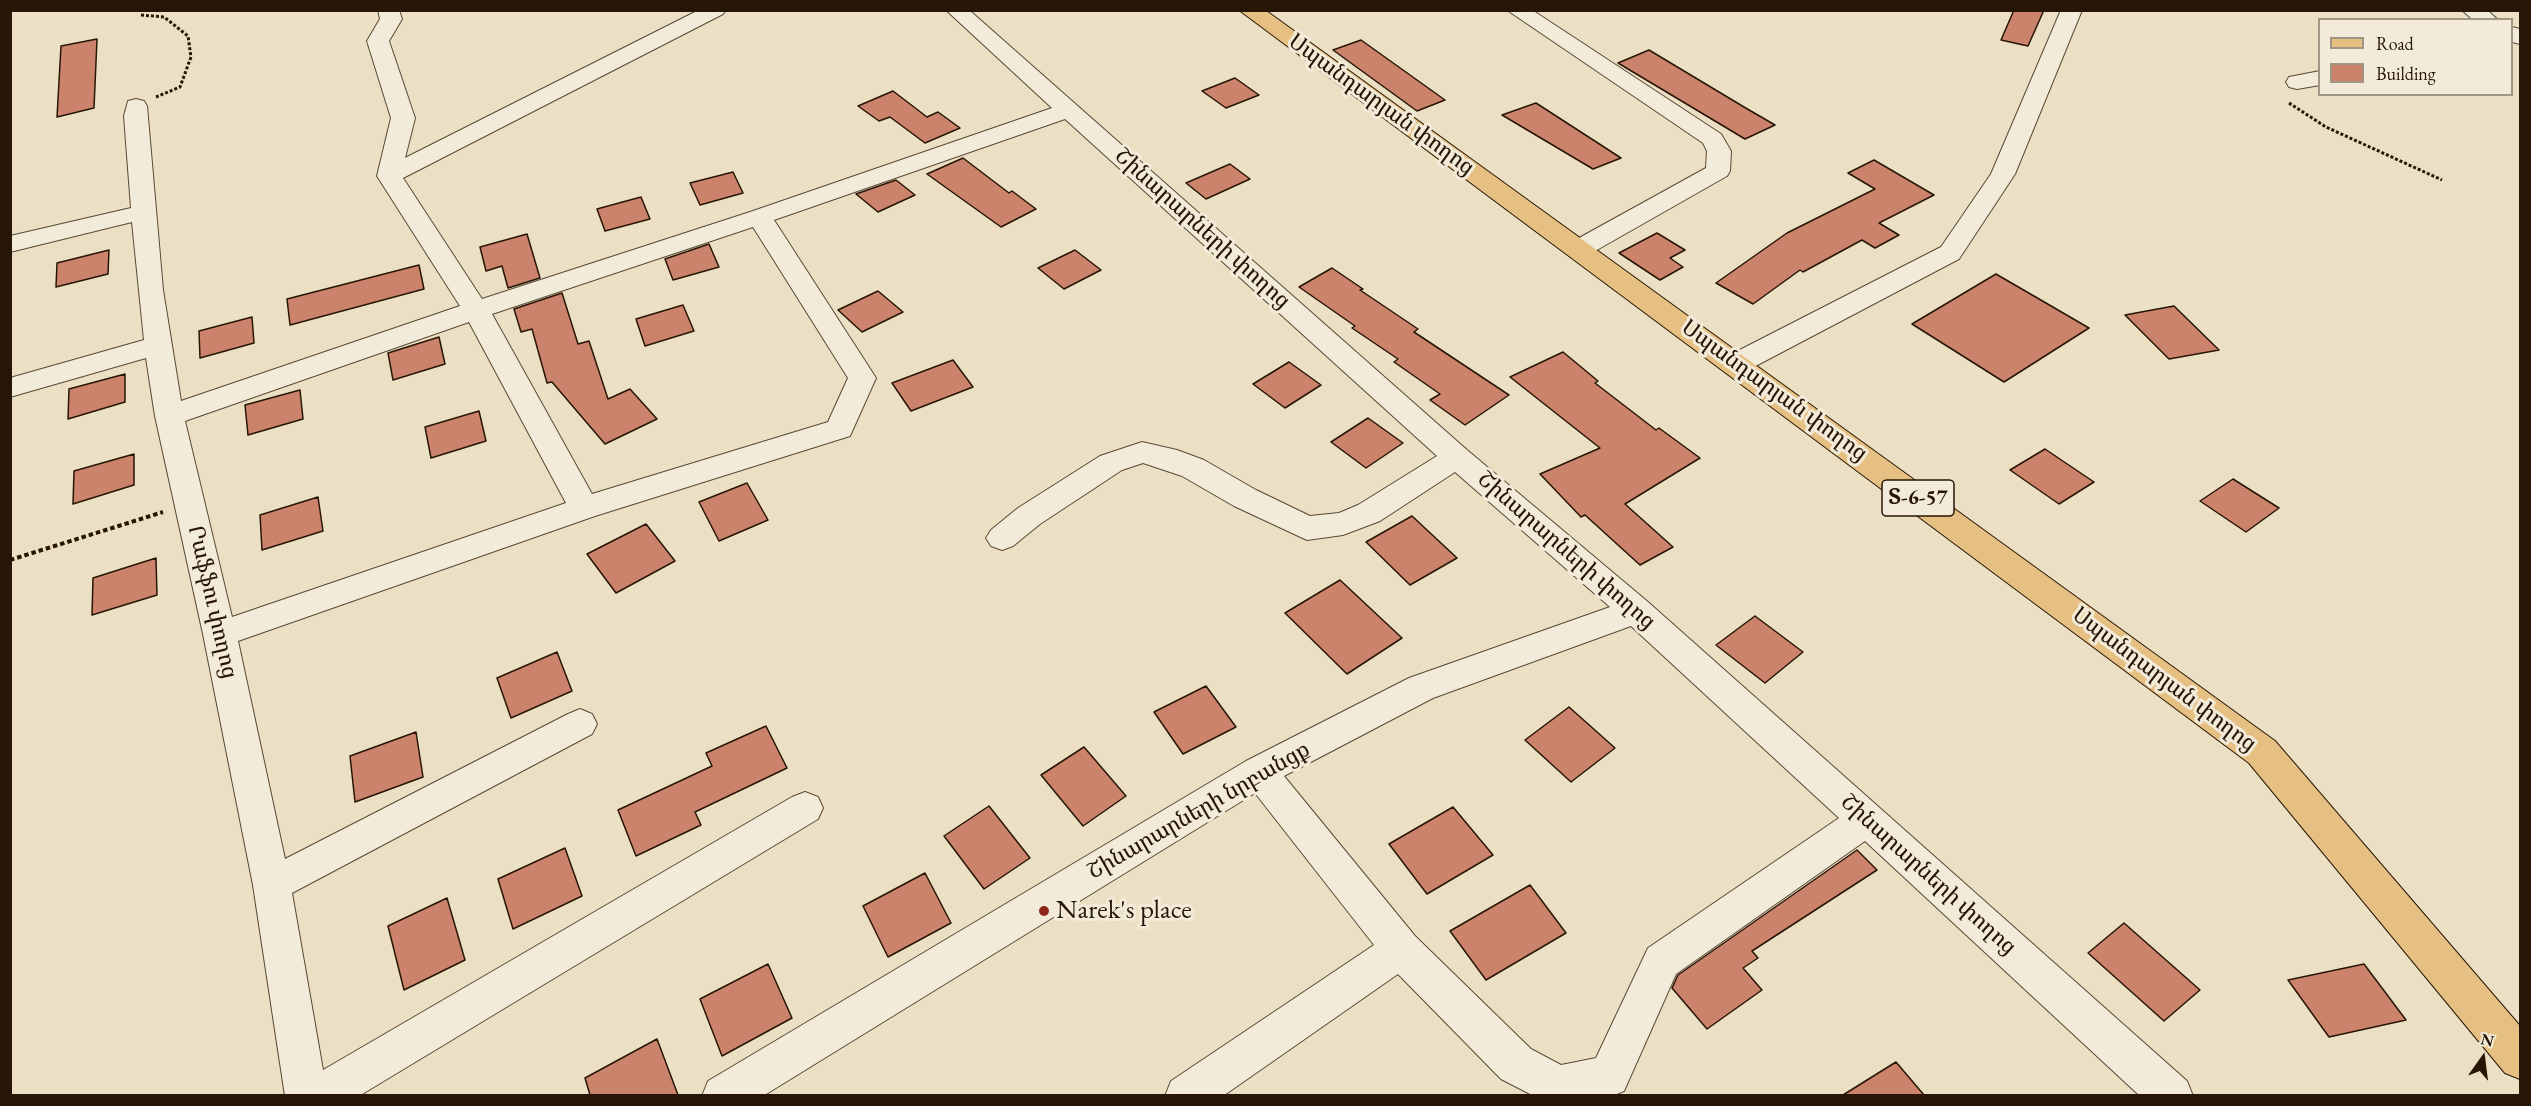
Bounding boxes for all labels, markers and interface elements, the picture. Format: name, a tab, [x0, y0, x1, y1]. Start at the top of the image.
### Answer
legend	[2318, 18, 2513, 96]
street label: Սպանդարյան փողոց	[1283, 29, 1479, 181]
text: Road	[2376, 32, 2414, 55]
text: Building	[2376, 62, 2436, 85]
street label: Շինարարների փողոց	[1109, 143, 1295, 315]
street label: Սպանդարյան փողոց	[1676, 315, 1872, 467]
street label: Շինարարների փողոց	[1472, 467, 1660, 635]
road number: Տ-6-57	[1882, 480, 1954, 516]
street label: Րաֆֆու փողոց	[182, 523, 242, 681]
street label: Սպանդարյան փողոց	[2067, 602, 2261, 758]
street label: Շինարարների նրբանցք	[1083, 737, 1315, 885]
street label: Շինարարների փողոց	[1835, 789, 2021, 961]
place label: Narek's place	[1056, 895, 1192, 927]
marker: Narek's place	[1037, 904, 1051, 918]
north arrow	[2453, 1028, 2513, 1088]
text: N	[2479, 1028, 2496, 1052]

